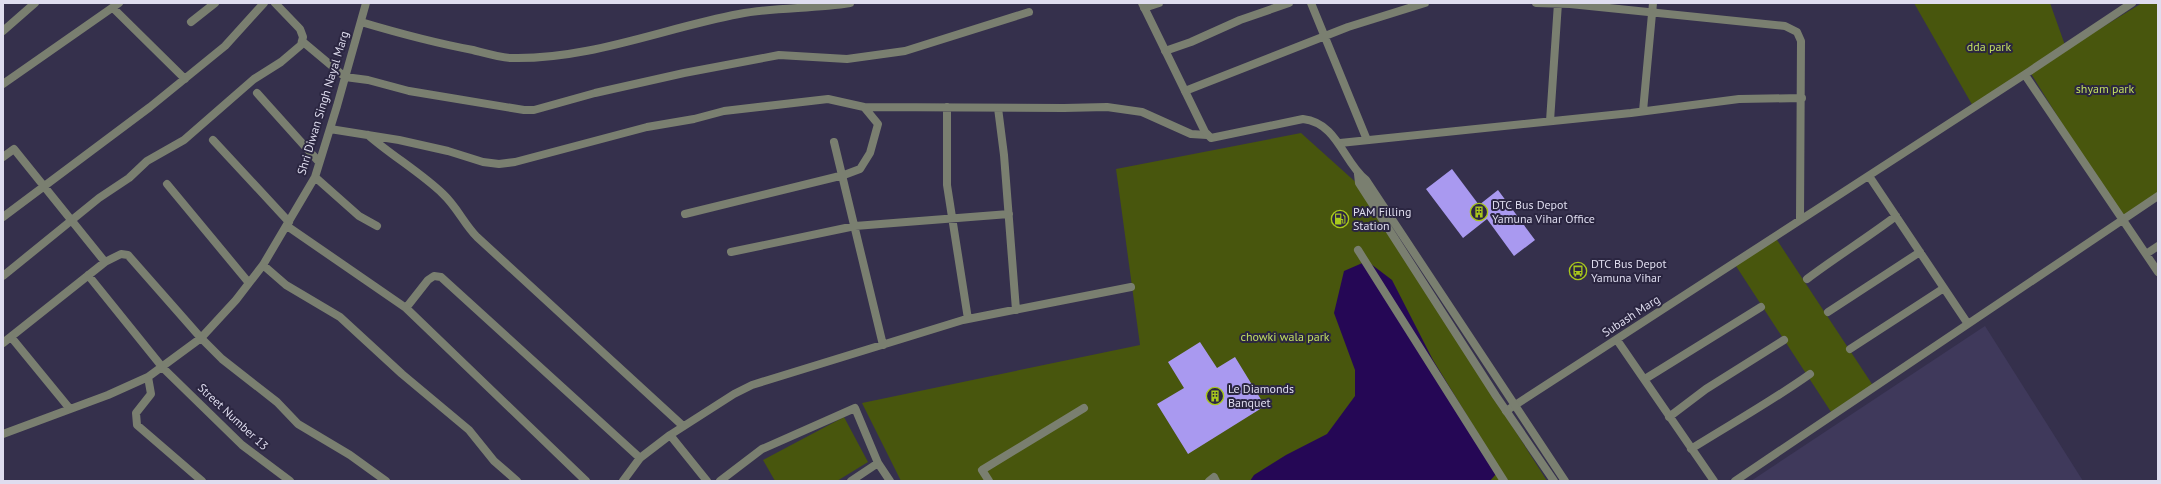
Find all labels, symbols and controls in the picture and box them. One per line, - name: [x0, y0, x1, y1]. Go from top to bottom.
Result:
- street label: Shri Diwan Singh Nayal Marg: [293, 29, 352, 177]
- park label: dda park: [1967, 39, 2011, 54]
- park label: shyam park: [2076, 81, 2134, 96]
- place label: DTC Bus Depot Yamuna Vihar Office: [1492, 197, 1595, 226]
- building icon: DTC Bus Depot Yamuna Vihar Office: [1469, 202, 1489, 222]
- place label: PAM Filling Station: [1353, 204, 1411, 233]
- fuel station icon: PAM Filling Station: [1330, 209, 1350, 229]
- place label: DTC Bus Depot Yamuna Vihar: [1591, 256, 1667, 285]
- bus stop icon: DTC Bus Depot Yamuna Vihar: [1568, 261, 1588, 281]
- street label: Subash Marg: [1599, 291, 1663, 340]
- park label: chowki wala park: [1241, 329, 1330, 344]
- street label: Street Number 13: [195, 380, 272, 453]
- place label: Le Diamonds Banquet: [1228, 381, 1294, 410]
- building icon: Le Diamonds Banquet: [1205, 386, 1225, 406]

